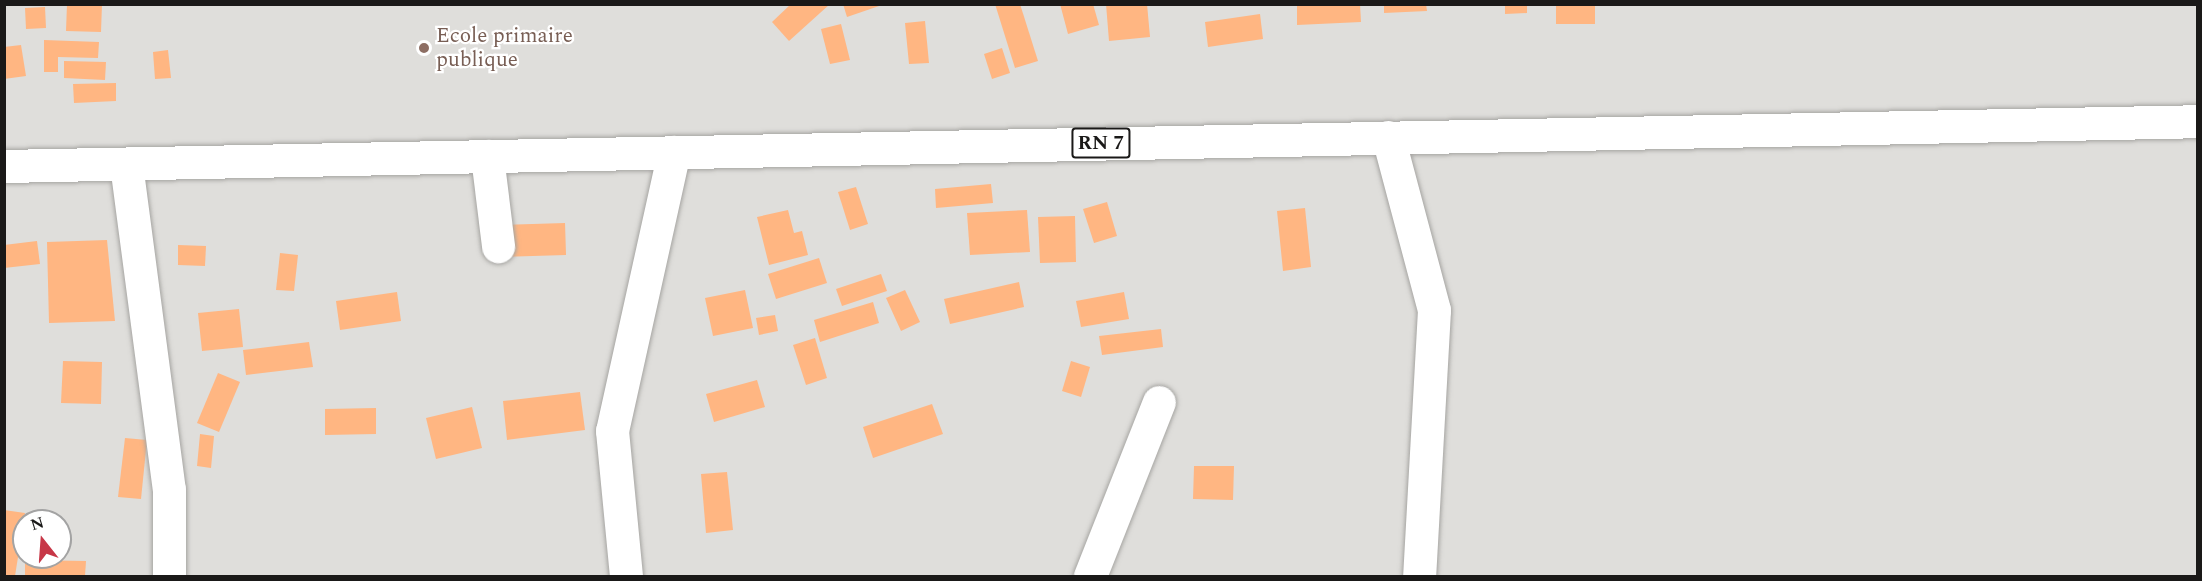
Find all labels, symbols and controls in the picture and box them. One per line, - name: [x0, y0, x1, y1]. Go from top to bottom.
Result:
- place label: Ecole primaire publique: [436, 23, 573, 73]
- marker: Ecole primaire publique: [417, 41, 431, 55]
- road number: RN 7: [1071, 126, 1131, 160]
- north arrow: [12, 509, 72, 569]
- text: N: [28, 510, 47, 537]

